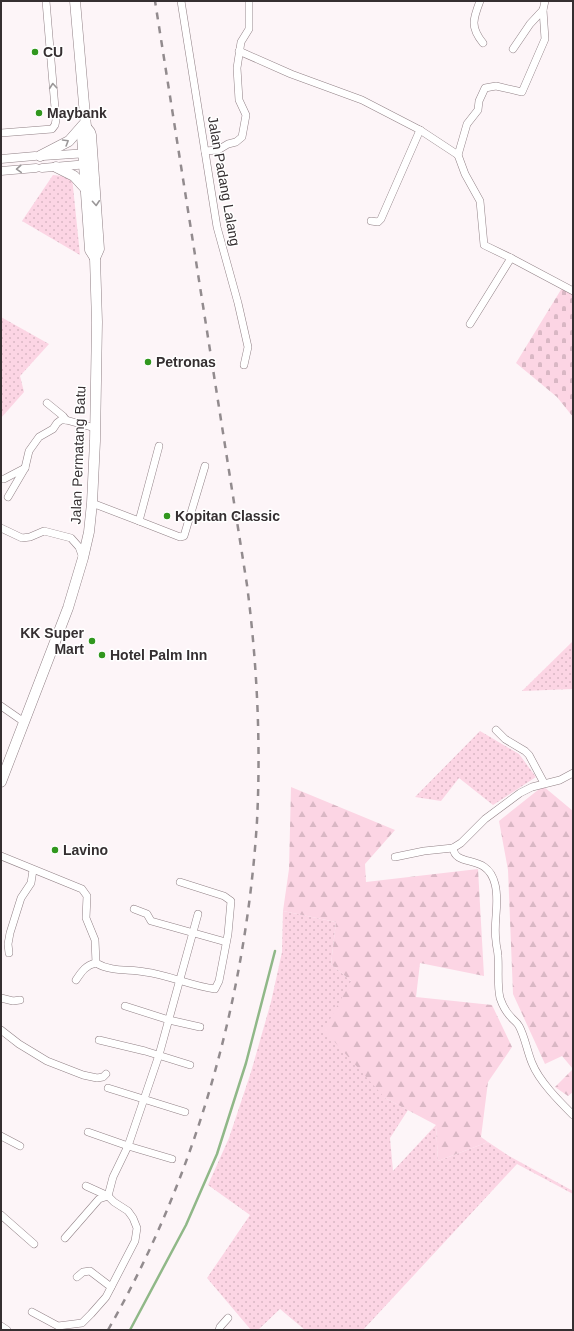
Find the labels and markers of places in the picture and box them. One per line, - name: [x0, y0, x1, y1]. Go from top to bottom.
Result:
- place label: CU: [43, 44, 63, 60]
- marker: CU: [30, 47, 40, 57]
- place label: Maybank: [47, 105, 107, 121]
- marker: Maybank: [34, 108, 44, 118]
- place label: Petronas: [156, 354, 216, 370]
- marker: Petronas: [143, 357, 153, 367]
- place label: Kopitan Classic: [175, 508, 280, 524]
- marker: Kopitan Classic: [162, 511, 172, 521]
- place label: KK Super Mart: [20, 625, 85, 657]
- marker: KK Super Mart: [87, 636, 97, 646]
- place label: Hotel Palm Inn: [110, 647, 207, 663]
- marker: Hotel Palm Inn: [97, 650, 107, 660]
- place label: Lavino: [63, 842, 108, 858]
- marker: Lavino: [50, 845, 60, 855]

